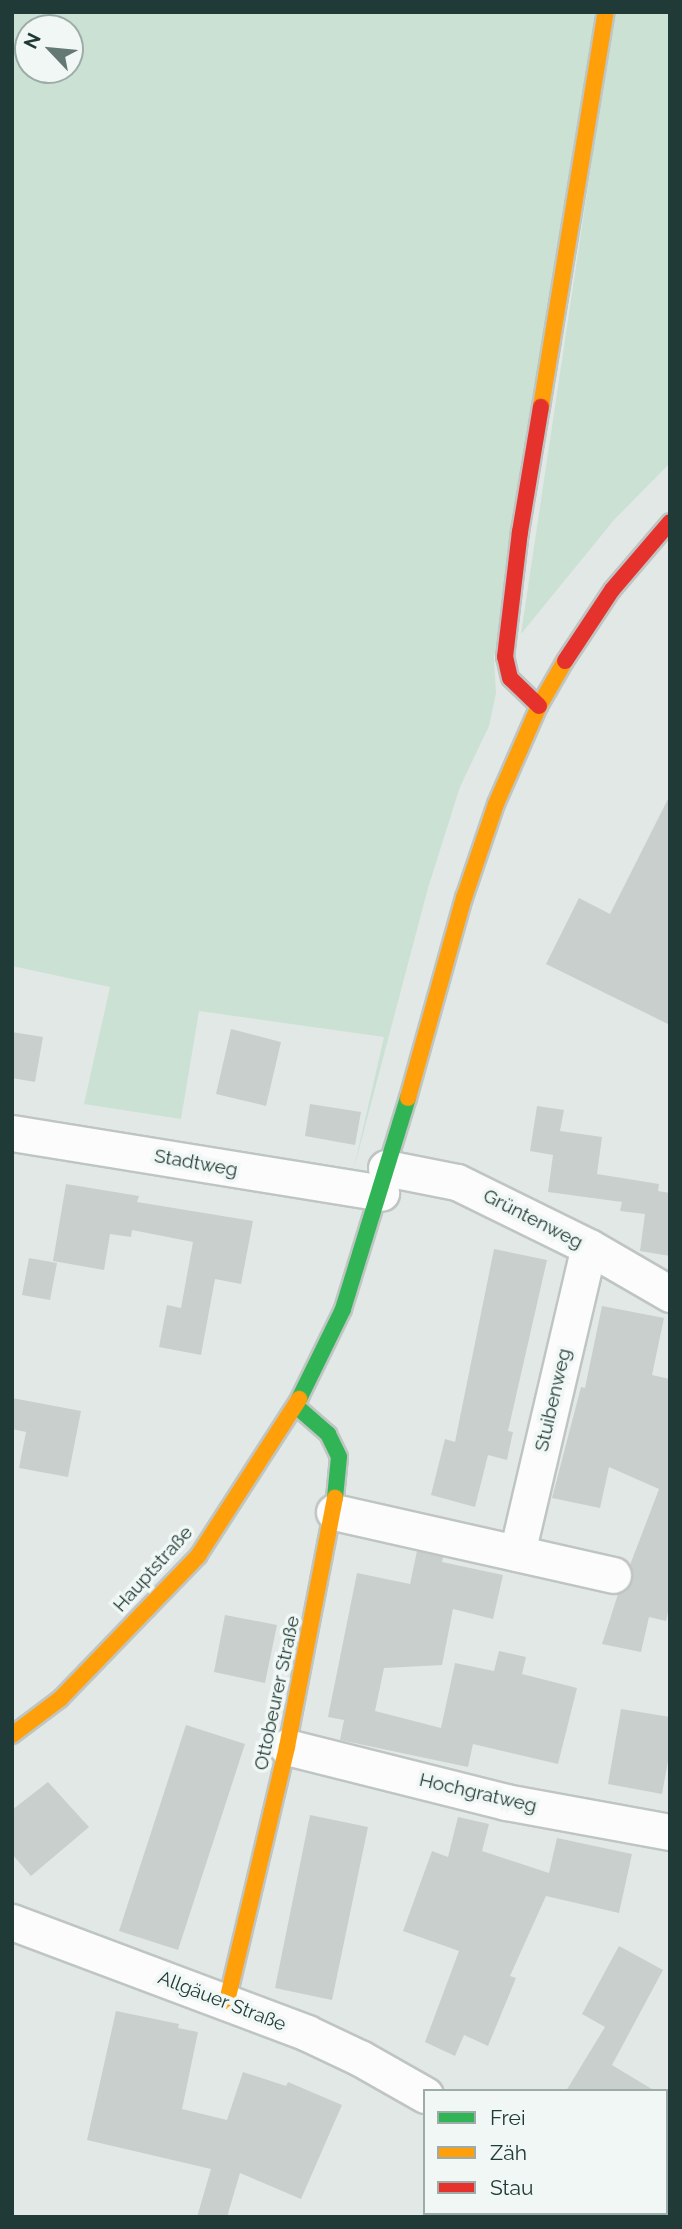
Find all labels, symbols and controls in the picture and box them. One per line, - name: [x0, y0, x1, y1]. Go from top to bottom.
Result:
- north arrow: [14, 14, 84, 84]
- text: N: [19, 29, 45, 52]
- street label: Stadtweg: [153, 1144, 239, 1182]
- street label: Grüntenweg: [479, 1184, 587, 1254]
- street label: Stuibenweg: [530, 1346, 576, 1454]
- street label: Hauptstraße: [109, 1521, 197, 1617]
- street label: Ottobeurer Straße: [249, 1614, 305, 1772]
- street label: Hochgratweg: [417, 1768, 539, 1818]
- street label: Allgäuer Straße: [155, 1966, 289, 2036]
- legend: [423, 2089, 668, 2215]
- text: Frei: [490, 2105, 526, 2130]
- text: Zäh: [490, 2140, 527, 2165]
- text: Stau: [490, 2175, 534, 2200]

